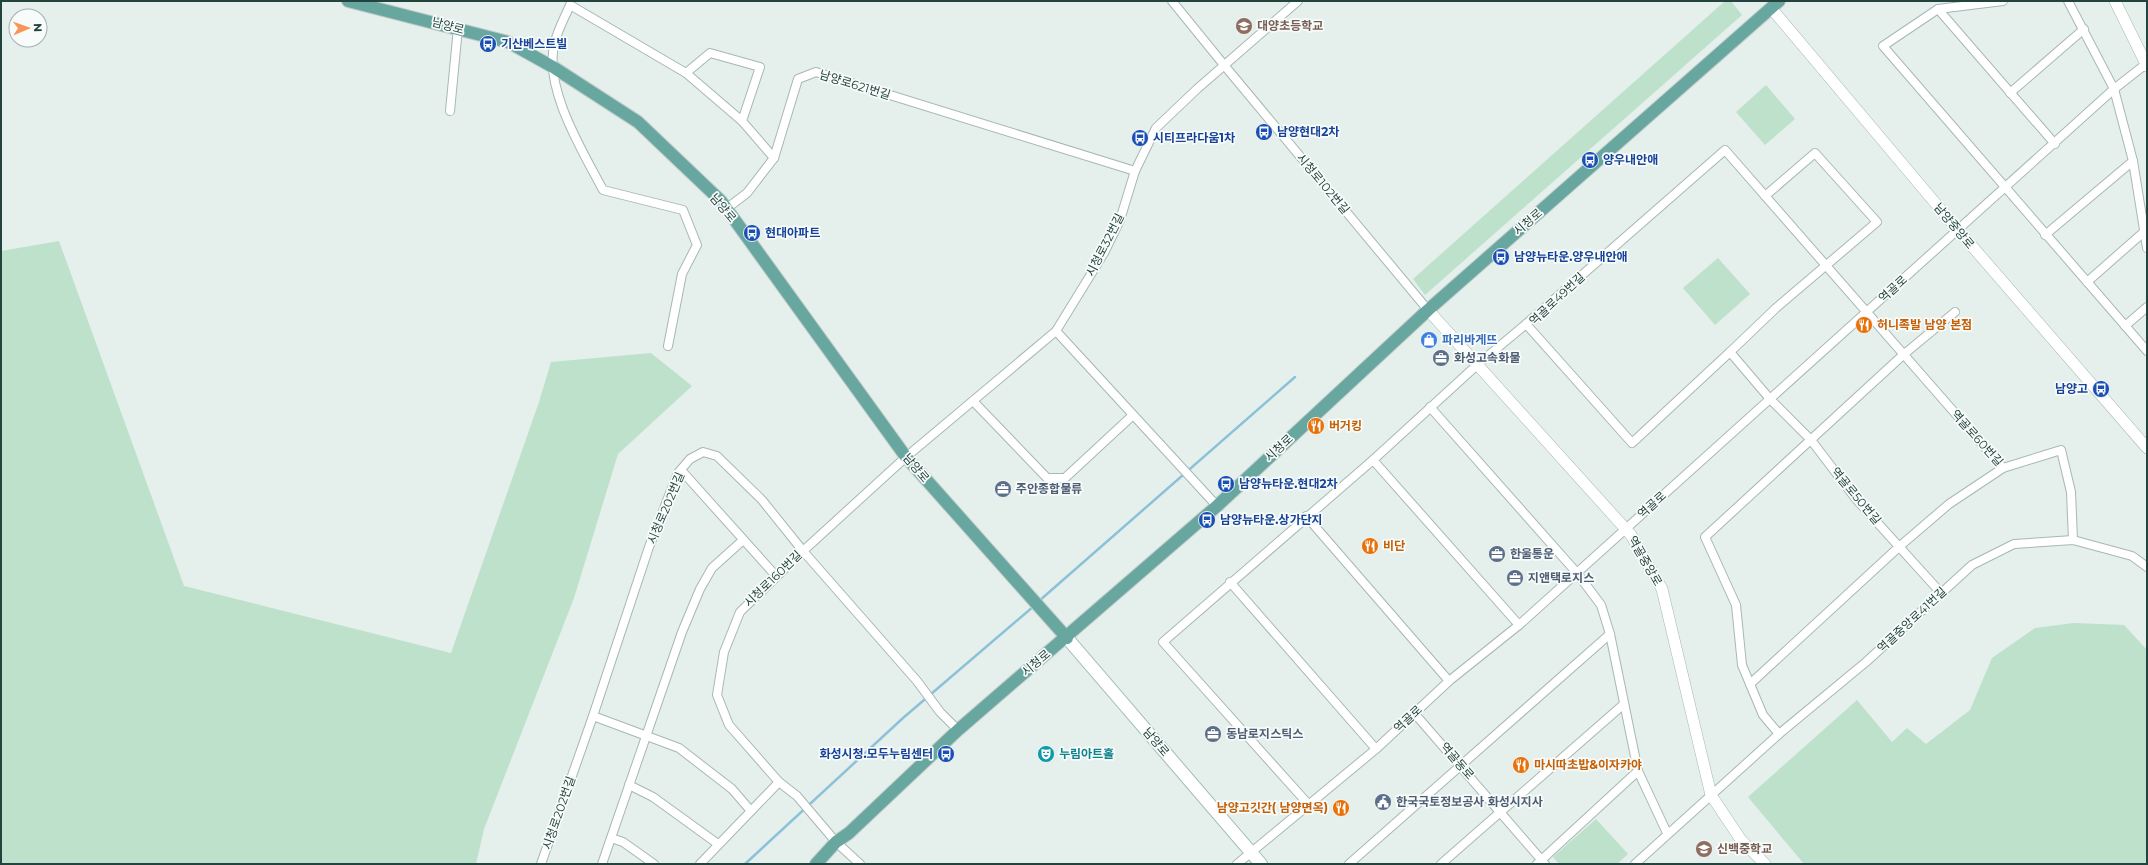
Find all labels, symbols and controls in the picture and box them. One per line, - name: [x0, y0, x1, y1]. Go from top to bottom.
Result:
- north arrow: [8, 8, 48, 48]
- street label: 남양로: [430, 14, 466, 37]
- school or university icon: 대양초등학교: [1234, 16, 1254, 36]
- place label: 대양초등학교: [1257, 18, 1323, 33]
- text: N: [31, 23, 45, 32]
- bus stop icon: 기산베스트빌: [478, 34, 498, 54]
- place label: 기산베스트빌: [501, 36, 567, 51]
- street label: 남양로621번길: [818, 67, 893, 102]
- bus stop icon: 남양현대2차: [1254, 122, 1274, 142]
- place label: 남양현대2차: [1277, 124, 1339, 139]
- bus stop icon: 시티프라다움1차: [1130, 128, 1150, 148]
- place label: 시티프라다움1차: [1153, 130, 1235, 145]
- street label: 시청로102번길: [1294, 150, 1353, 217]
- bus stop icon: 양우내안애: [1580, 150, 1600, 170]
- place label: 양우내안애: [1603, 152, 1658, 167]
- street label: 남양로: [707, 190, 740, 225]
- street label: 남양중앙로: [1931, 200, 1978, 252]
- street label: 시청로: [1510, 205, 1545, 238]
- street label: 시청로32번길: [1082, 211, 1127, 279]
- bus stop icon: 현대아파트: [742, 223, 762, 243]
- place label: 현대아파트: [765, 225, 820, 240]
- bus stop icon: 남양뉴타운.양우내안애: [1491, 247, 1511, 267]
- place label: 남양뉴타운.양우내안애: [1514, 249, 1628, 264]
- street label: 역골로49번길: [1526, 269, 1588, 328]
- street label: 역골로: [1875, 272, 1910, 305]
- restaurant icon: 허니족발 남양 본점: [1854, 315, 1874, 335]
- place label: 허니족발 남양 본점: [1877, 317, 1972, 332]
- shop icon: 파리바게뜨: [1419, 330, 1439, 350]
- place label: 파리바게뜨: [1442, 332, 1497, 347]
- office icon: 화성고속화물: [1431, 348, 1451, 368]
- place label: 화성고속화물: [1454, 350, 1520, 365]
- bus stop icon: 남양고: [2091, 379, 2111, 399]
- place label: 남양고: [2055, 381, 2088, 396]
- street label: 역골로60번길: [1948, 406, 2007, 469]
- restaurant icon: 버거킹: [1306, 416, 1326, 436]
- place label: 버거킹: [1329, 418, 1362, 433]
- street label: 시청로: [1261, 431, 1296, 464]
- street label: 남양로: [900, 450, 933, 485]
- street label: 역골로50번길: [1828, 464, 1885, 527]
- street label: 시청로202번길: [644, 470, 687, 546]
- bus stop icon: 남양뉴타운.현대2차: [1216, 474, 1236, 494]
- place label: 남양뉴타운.현대2차: [1239, 476, 1338, 491]
- office icon: 주안종합물류: [993, 479, 1013, 499]
- place label: 주안종합물류: [1016, 481, 1082, 496]
- street label: 역골로: [1634, 488, 1669, 521]
- bus stop icon: 남양뉴타운.상가단지: [1197, 510, 1217, 530]
- place label: 남양뉴타운.상가단지: [1220, 512, 1323, 527]
- street label: 역골중앙로: [1625, 533, 1666, 588]
- restaurant icon: 비단: [1360, 536, 1380, 556]
- place label: 비단: [1383, 538, 1405, 553]
- office icon: 한울통운: [1487, 544, 1507, 564]
- place label: 한울통운: [1510, 546, 1554, 561]
- street label: 시청로160번길: [741, 547, 805, 610]
- office icon: 지앤택로지스: [1505, 568, 1525, 588]
- place label: 지앤택로지스: [1528, 570, 1594, 585]
- street label: 역골중앙로41번길: [1874, 584, 1949, 656]
- street label: 시청로: [1018, 646, 1053, 679]
- street label: 역골로: [1390, 702, 1425, 735]
- street label: 남양로: [1140, 724, 1173, 759]
- office icon: 동남로지스틱스: [1203, 724, 1223, 744]
- place label: 동남로지스틱스: [1226, 726, 1303, 741]
- street label: 역골동로: [1437, 739, 1478, 782]
- bus stop icon: 화성시청.모두누림센터: [936, 744, 956, 764]
- theatre icon: 누림아트홀: [1036, 744, 1056, 764]
- place label: 화성시청.모두누림센터: [819, 746, 933, 761]
- place label: 누림아트홀: [1059, 746, 1114, 761]
- restaurant icon: 마시따초밥&이자카야: [1511, 755, 1531, 775]
- place label: 마시따초밥&이자카야: [1534, 757, 1642, 772]
- street label: 시청로202번길: [539, 774, 578, 852]
- public building icon: 한국국토정보공사 화성시지사: [1373, 792, 1393, 812]
- place label: 한국국토정보공사 화성시지사: [1396, 794, 1543, 809]
- restaurant icon: 남양고깃간( 남양면옥): [1331, 798, 1351, 818]
- place label: 남양고깃간( 남양면옥): [1217, 800, 1328, 815]
- school or university icon: 신백중학교: [1694, 839, 1714, 859]
- place label: 신백중학교: [1717, 841, 1772, 856]

